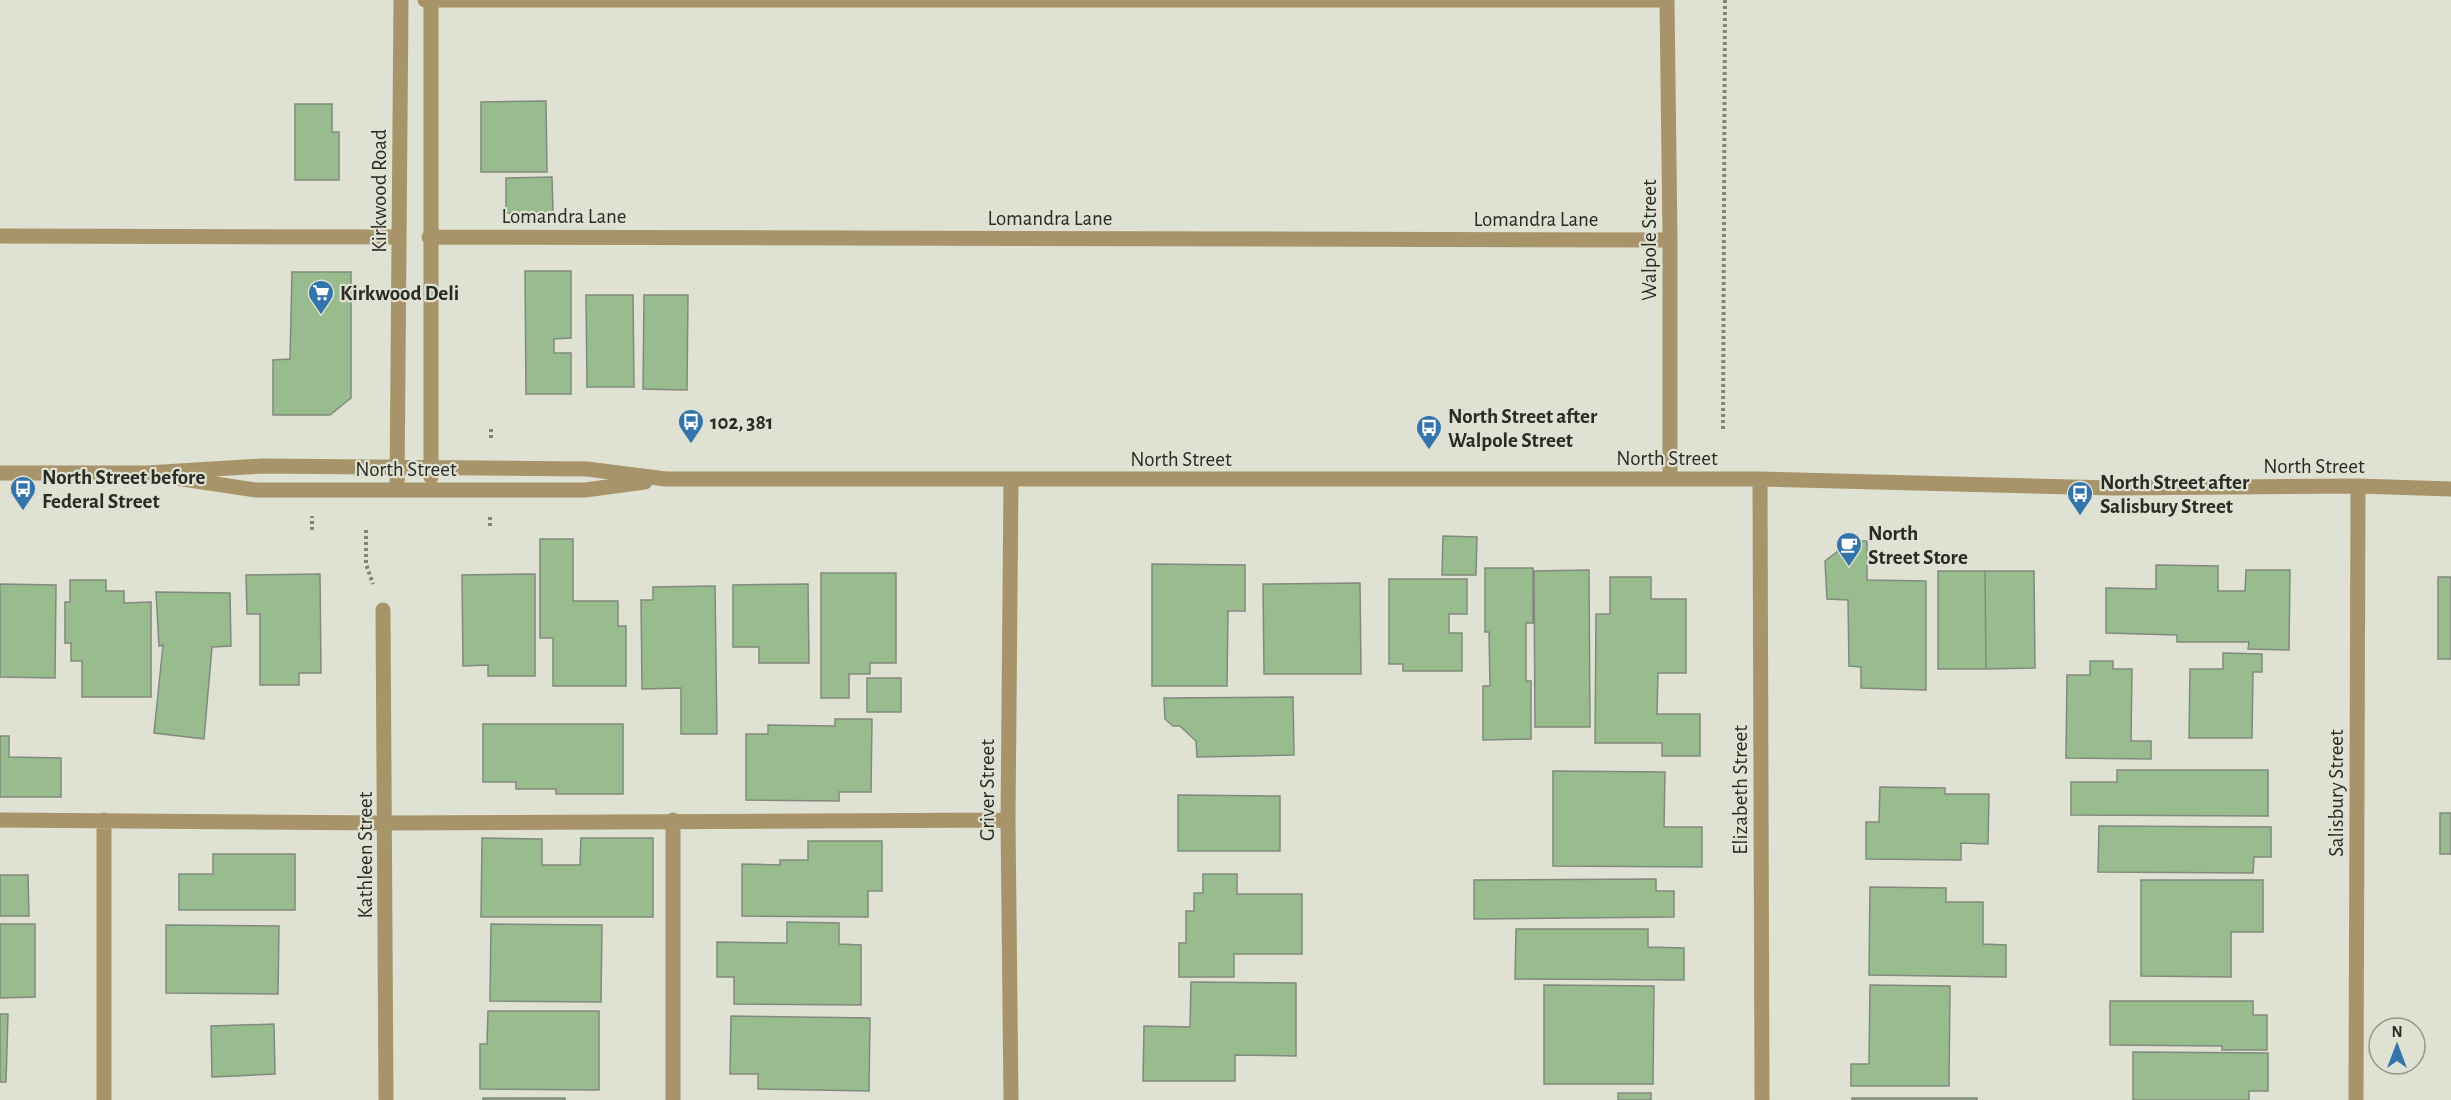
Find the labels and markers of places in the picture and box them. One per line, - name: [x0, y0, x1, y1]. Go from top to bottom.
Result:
- supermarket icon: Kirkwood Deli: [306, 278, 336, 316]
- place label: Kirkwood Deli: [340, 283, 459, 304]
- place label: North Street after Walpole Street: [1448, 406, 1598, 451]
- bus stop icon: 102, 381: [676, 407, 706, 445]
- place label: 102, 381: [710, 412, 773, 433]
- bus stop icon: North Street after Walpole Street: [1414, 413, 1444, 451]
- place label: North Street before Federal Street: [42, 467, 205, 512]
- place label: North Street after Salisbury Street: [2100, 472, 2250, 517]
- bus stop icon: North Street before Federal Street: [8, 474, 38, 512]
- bus stop icon: North Street after Salisbury Street: [2065, 479, 2095, 517]
- place label: North Street Store: [1868, 523, 1968, 568]
- cafe icon: North Street Store: [1834, 530, 1864, 568]

